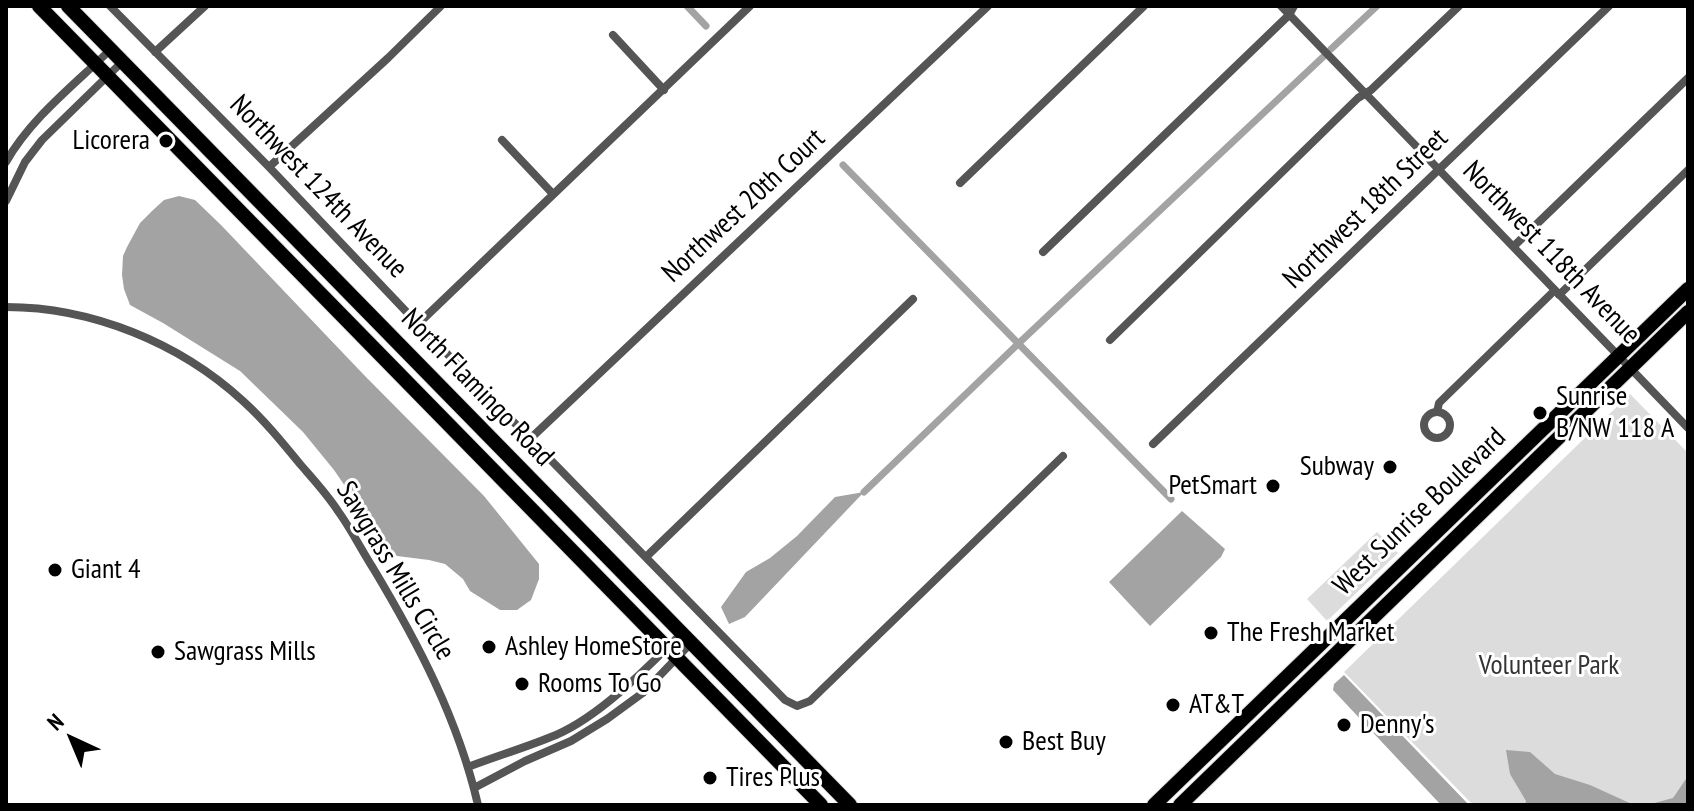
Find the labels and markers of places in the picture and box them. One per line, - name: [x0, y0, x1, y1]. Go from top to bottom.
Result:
- place label: Licorera: [73, 124, 150, 158]
- marker: Licorera: [157, 132, 175, 150]
- place label: Sunrise B/NW 118 A: [1556, 380, 1674, 446]
- marker: Sunrise B/NW 118 A: [1531, 404, 1549, 422]
- place label: Subway: [1300, 450, 1374, 484]
- marker: Subway: [1381, 458, 1399, 476]
- place label: PetSmart: [1168, 469, 1257, 503]
- marker: PetSmart: [1264, 477, 1282, 495]
- place label: Giant 4: [71, 553, 141, 587]
- marker: Giant 4: [46, 561, 64, 579]
- place label: The Fresh Market: [1227, 616, 1394, 650]
- marker: The Fresh Market: [1202, 624, 1220, 642]
- place label: Ashley HomeStore: [505, 630, 682, 664]
- place label: Sawgrass Mills: [174, 635, 316, 669]
- marker: Ashley HomeStore: [480, 638, 498, 656]
- marker: Sawgrass Mills: [149, 643, 167, 661]
- place label: Rooms To Go: [538, 667, 662, 701]
- marker: Rooms To Go: [513, 675, 531, 693]
- place label: AT&T: [1189, 688, 1244, 722]
- marker: AT&T: [1164, 696, 1182, 714]
- place label: Denny's: [1360, 708, 1434, 742]
- marker: Denny's: [1335, 716, 1353, 734]
- place label: Best Buy: [1022, 725, 1106, 759]
- marker: Best Buy: [997, 733, 1015, 751]
- place label: Tires Plus: [726, 761, 820, 795]
- marker: Tires Plus: [701, 769, 719, 787]

